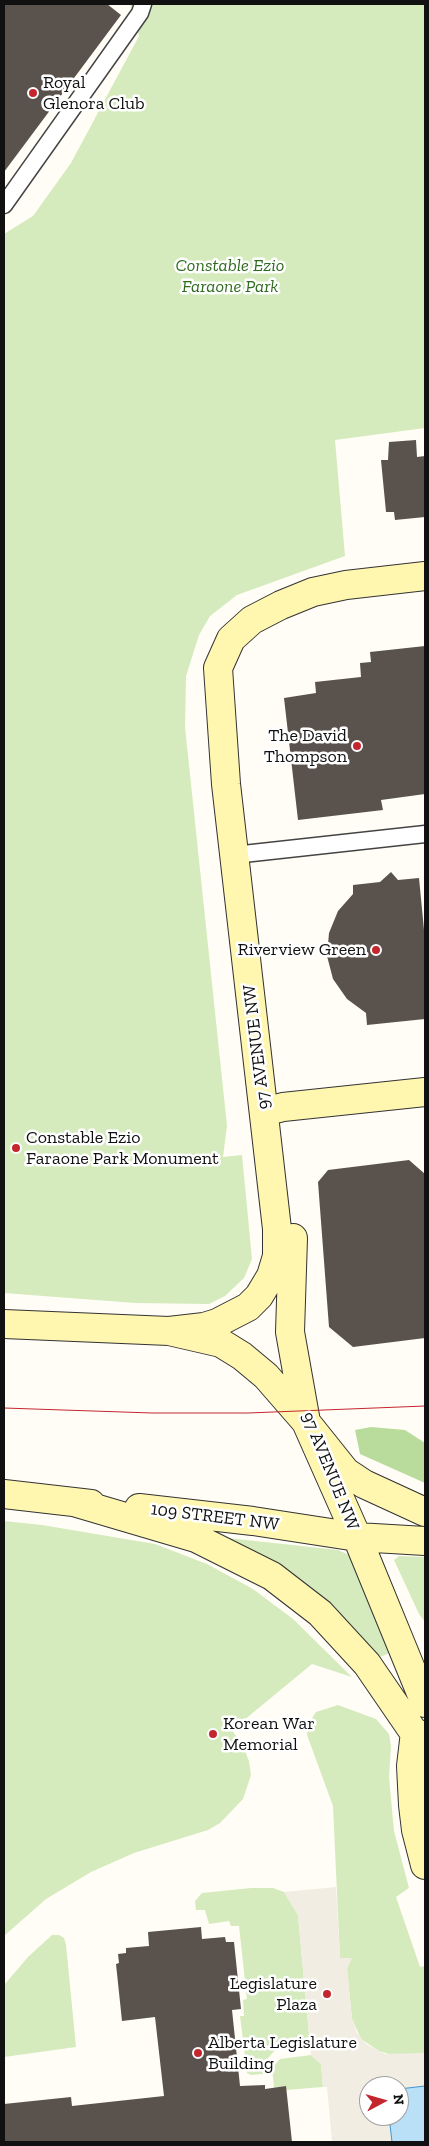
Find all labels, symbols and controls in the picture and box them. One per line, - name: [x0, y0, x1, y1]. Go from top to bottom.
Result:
- place label: Royal Glenora Club: [43, 72, 145, 115]
- marker: Royal Glenora Club: [27, 87, 39, 99]
- park label: Constable Ezio Faraone Park: [176, 255, 284, 298]
- place label: The David Thompson: [264, 725, 347, 768]
- marker: The David Thompson: [351, 740, 363, 752]
- place label: Riverview Green: [238, 939, 366, 961]
- marker: Riverview Green: [370, 944, 382, 956]
- street label: 97 AVENUE NW: [239, 983, 275, 1111]
- place label: Constable Ezio Faraone Park Monument: [26, 1127, 219, 1170]
- marker: Constable Ezio Faraone Park Monument: [10, 1142, 22, 1154]
- street label: 97 AVENUE NW: [296, 1409, 364, 1533]
- street label: 109 STREET NW: [150, 1498, 280, 1536]
- place label: Korean War Memorial: [223, 1713, 315, 1756]
- marker: Korean War Memorial: [207, 1728, 219, 1740]
- place label: Legislature Plaza: [230, 1973, 317, 2016]
- marker: Legislature Plaza: [321, 1988, 333, 2000]
- place label: Alberta Legislature Building: [208, 2032, 357, 2074]
- marker: Alberta Legislature Building: [192, 2047, 204, 2059]
- north arrow: [359, 2076, 409, 2126]
- text: N: [389, 2093, 407, 2106]

